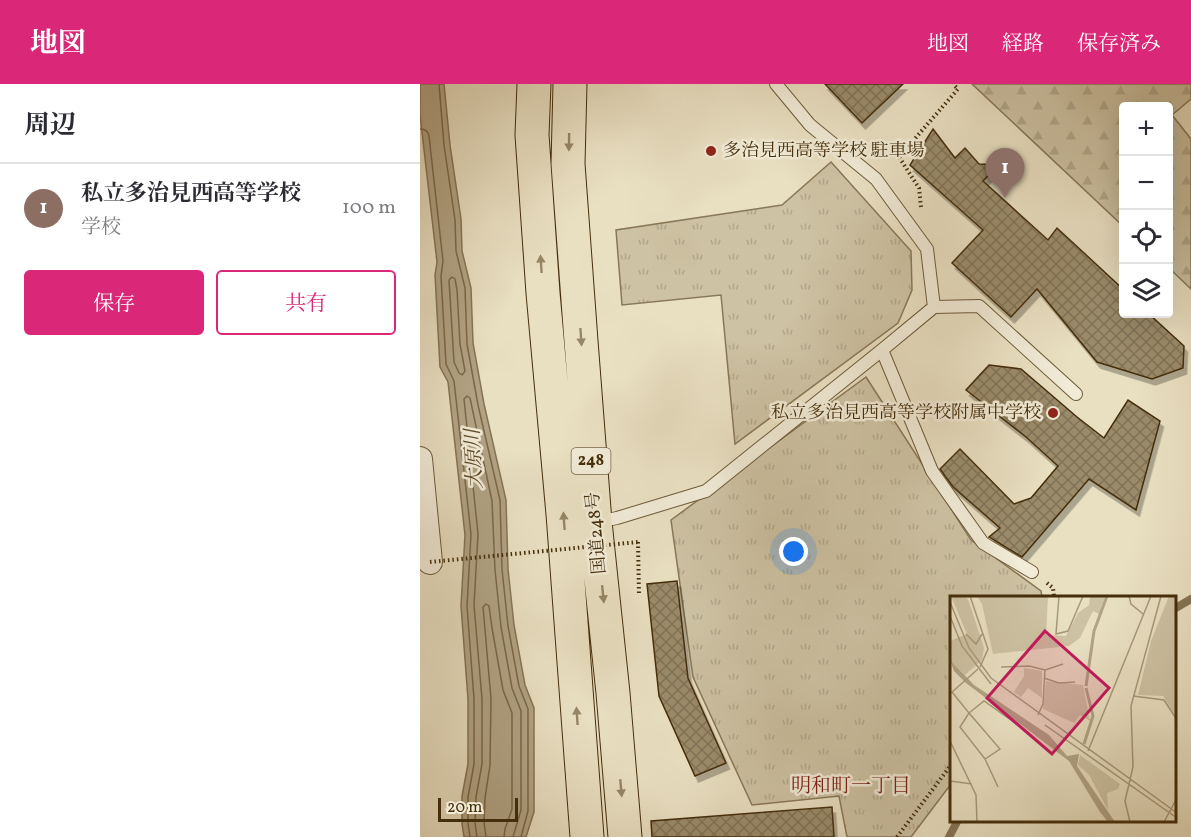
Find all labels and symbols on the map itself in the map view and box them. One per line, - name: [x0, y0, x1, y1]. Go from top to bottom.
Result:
- one-way arrow: [564, 133, 573, 152]
- place label: 多治見西高等学校 駐車場: [723, 139, 925, 164]
- marker: 多治見西高等学校 駐車場: [704, 144, 718, 158]
- pin: 1: [986, 148, 1024, 198]
- one-way arrow: [537, 255, 546, 274]
- one-way arrow: [576, 328, 586, 347]
- place label: 私立多治見西高等学校附属中学校: [771, 401, 1041, 426]
- marker: 私立多治見西高等学校附属中学校: [1046, 406, 1060, 420]
- water label: 大原川: [459, 426, 491, 490]
- road number: 248: [572, 448, 610, 474]
- street label: 国道248号: [581, 491, 613, 575]
- one-way arrow: [559, 512, 569, 531]
- your location: [779, 537, 808, 566]
- one-way arrow: [598, 585, 608, 604]
- inset map: [950, 596, 1176, 822]
- one-way arrow: [573, 706, 582, 725]
- district label: 明和町一丁目: [791, 773, 911, 801]
- one-way arrow: [616, 779, 626, 798]
- scale bar: [438, 795, 518, 822]

